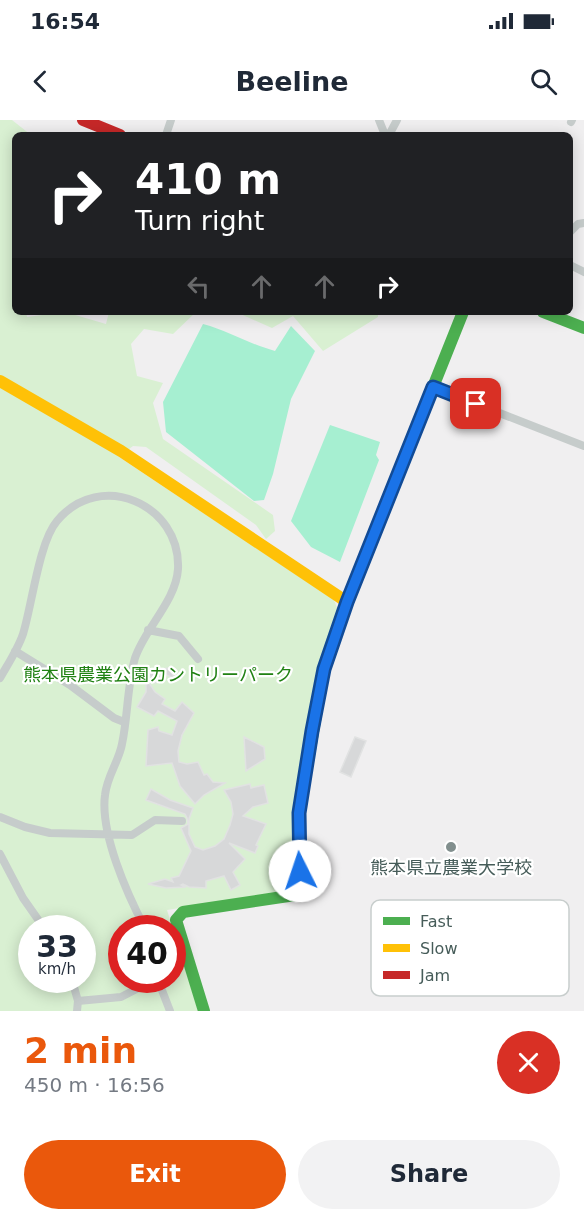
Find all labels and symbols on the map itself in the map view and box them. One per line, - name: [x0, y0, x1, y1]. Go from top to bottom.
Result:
- pin: [450, 378, 501, 429]
- park label: 熊本県農業公園カントリーパーク: [23, 664, 293, 685]
- position arrow: [268, 839, 332, 903]
- marker: 熊本県立農業大学校: [444, 840, 458, 854]
- place label: 熊本県立農業大学校: [370, 857, 532, 878]
- legend: [371, 900, 569, 996]
- text: Fast: [420, 912, 452, 931]
- speed limit sign: 40: [108, 915, 186, 993]
- text: Slow: [420, 939, 457, 958]
- text: Jam: [419, 966, 450, 985]

